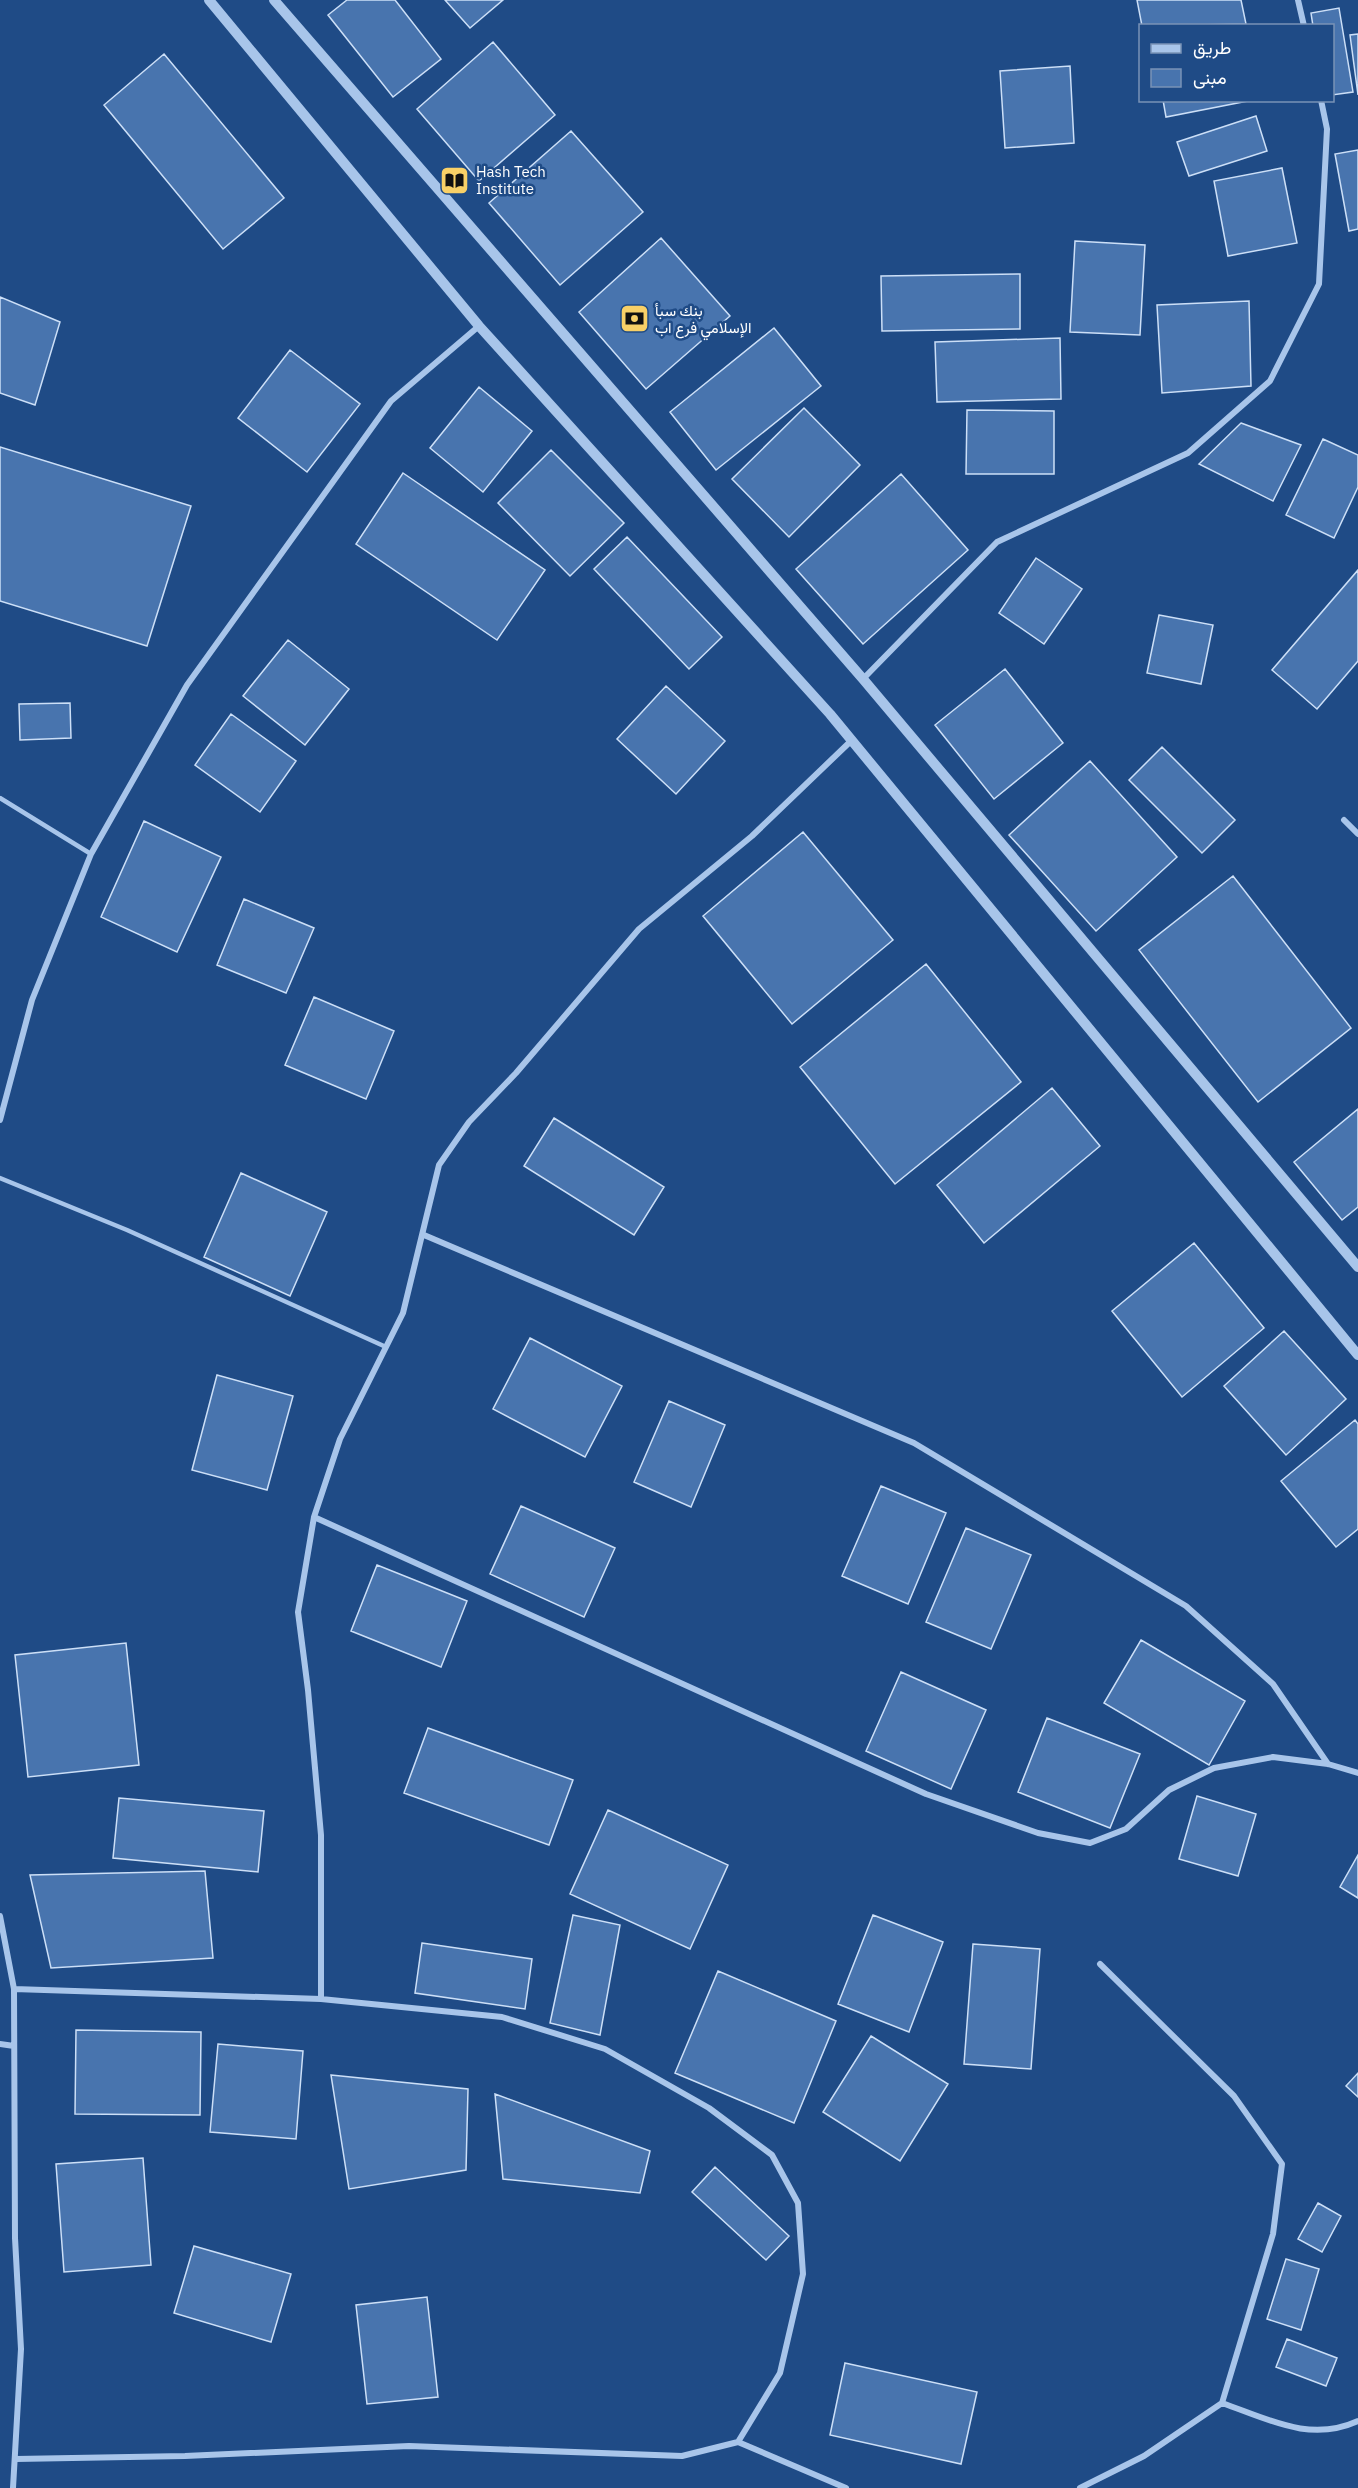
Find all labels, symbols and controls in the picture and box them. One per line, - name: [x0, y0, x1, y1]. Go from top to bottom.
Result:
- legend: [1139, 24, 1334, 102]
- text: طريق: [1193, 36, 1231, 59]
- text: مبنى: [1193, 66, 1227, 89]
- place label: Hash Tech Institute: [476, 162, 546, 198]
- library icon: Hash Tech Institute: [439, 164, 471, 196]
- place label: بنك سبأ الإسلامي فرع اب: [655, 301, 752, 341]
- bank icon: بنك سبأ الإسلامي فرع اب: [618, 303, 650, 335]

